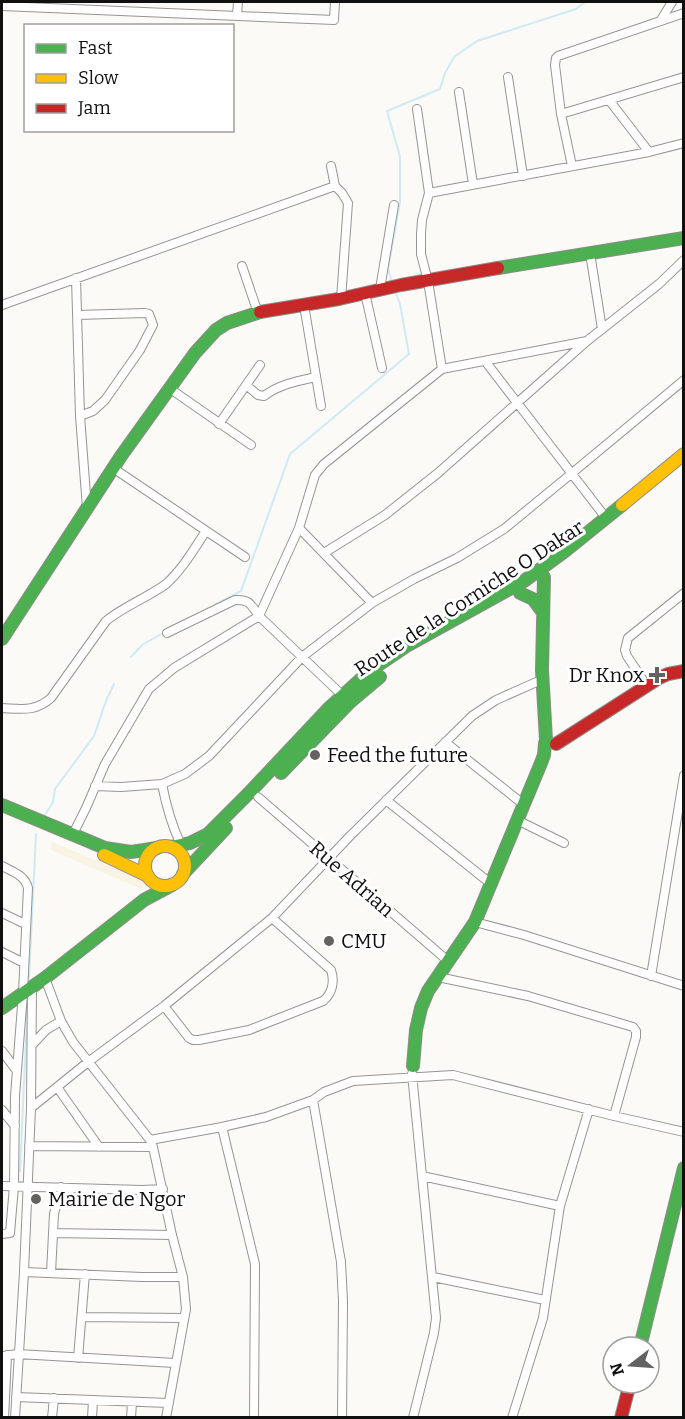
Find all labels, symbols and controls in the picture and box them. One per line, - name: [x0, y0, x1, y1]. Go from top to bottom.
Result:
- legend: [24, 24, 234, 132]
- text: Fast: [78, 37, 113, 59]
- text: Slow: [78, 67, 119, 89]
- text: Jam: [77, 97, 111, 119]
- street label: Route de la Corniche O Dakar: [350, 515, 588, 681]
- place label: Dr Knox: [569, 663, 644, 687]
- marker: Dr Knox: [648, 666, 666, 684]
- place label: Feed the future: [327, 743, 468, 767]
- marker: Feed the future: [308, 748, 322, 762]
- street label: Rue Adrian: [305, 836, 399, 922]
- place label: CMU: [341, 929, 387, 953]
- marker: CMU: [322, 934, 336, 948]
- place label: Mairie de Ngor: [48, 1187, 186, 1211]
- marker: Mairie de Ngor: [29, 1192, 43, 1206]
- north arrow: [601, 1335, 661, 1395]
- text: N: [606, 1361, 628, 1378]

